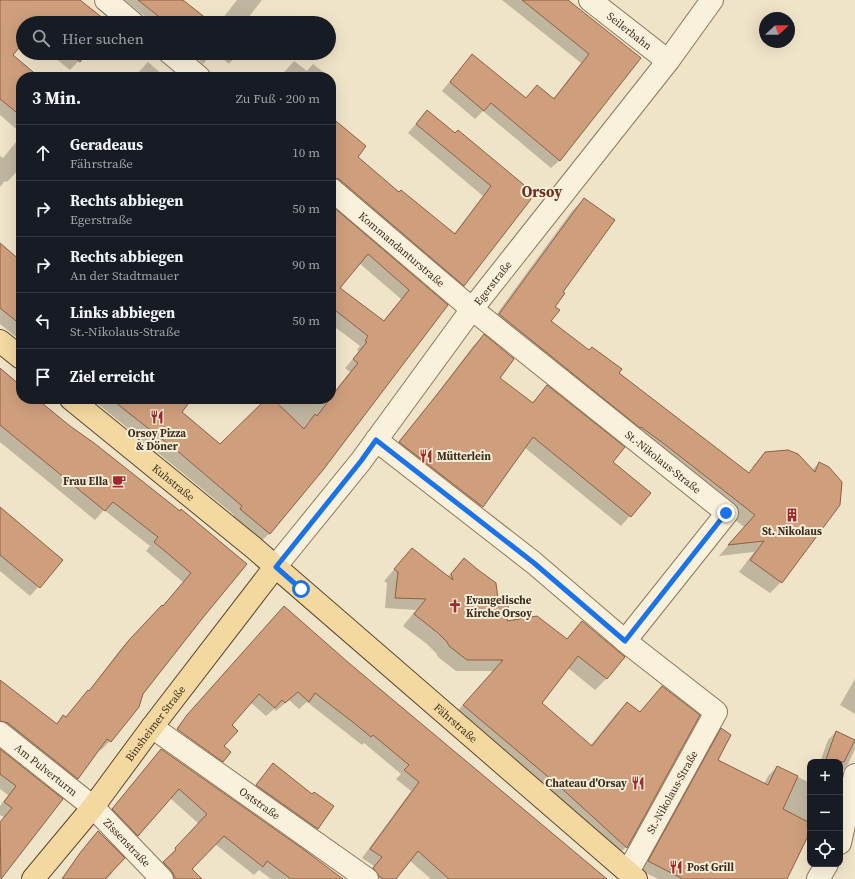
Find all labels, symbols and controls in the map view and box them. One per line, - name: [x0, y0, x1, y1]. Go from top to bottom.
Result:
- street label: Seilerbahn: [603, 9, 655, 54]
- north arrow: [759, 12, 795, 48]
- search box: [16, 16, 336, 60]
- icon: search: [30, 27, 52, 49]
- text: Hier suchen: [62, 28, 144, 49]
- text: 3 Min.: [32, 86, 81, 110]
- text: Zu Fuß · 200 m: [236, 90, 320, 107]
- text: Geradeaus: [70, 134, 143, 155]
- icon: ahead: [32, 142, 54, 164]
- text: 10 m: [292, 144, 320, 161]
- text: Fährstraße: [70, 155, 133, 172]
- district label: Orsoy: [522, 181, 562, 202]
- text: Rechts abbiegen: [70, 190, 184, 211]
- icon: right: [32, 198, 54, 220]
- text: 50 m: [292, 200, 320, 217]
- street label: Kommandanturstraße: [355, 209, 448, 291]
- text: Egerstraße: [70, 211, 132, 228]
- text: Rechts abbiegen: [70, 246, 184, 267]
- icon: right: [32, 254, 54, 276]
- text: 90 m: [292, 256, 320, 273]
- street label: Egerstraße: [471, 257, 516, 309]
- text: An der Stadtmauer: [70, 267, 179, 284]
- text: Links abbiegen: [70, 302, 175, 323]
- icon: left: [32, 310, 54, 332]
- text: 50 m: [292, 312, 320, 329]
- text: St.-Nikolaus-Straße: [70, 323, 180, 340]
- icon: arrive: [32, 366, 54, 388]
- text: Ziel erreicht: [70, 366, 155, 387]
- restaurant icon: Orsoy Pizza & Döner: [149, 409, 165, 425]
- place label: Orsoy Pizza & Döner: [128, 426, 186, 454]
- street label: St.-Nikolaus-Straße: [622, 427, 704, 498]
- restaurant icon: Mütterlein: [418, 448, 434, 464]
- place label: Mütterlein: [437, 449, 491, 464]
- street label: Kuhstraße: [149, 461, 198, 505]
- cafe icon: Frau Ella: [111, 473, 127, 489]
- place label: Frau Ella: [63, 474, 108, 489]
- route end: [717, 504, 735, 522]
- building icon: St. Nikolaus: [784, 507, 800, 523]
- place label: St. Nikolaus: [762, 524, 822, 539]
- route start: [292, 580, 310, 598]
- place label: Evangelische Kirche Orsoy: [466, 593, 532, 621]
- church icon: Evangelische Kirche Orsoy: [447, 598, 463, 614]
- street label: Binsheimer Straße: [122, 682, 189, 765]
- street label: Fährstraße: [430, 700, 481, 747]
- street label: Am Pulverturm: [11, 741, 80, 800]
- street label: St.-Nikolaus-Straße: [643, 748, 702, 837]
- map controls: [807, 759, 843, 867]
- button: +: [807, 759, 843, 795]
- restaurant icon: Chateau d'Orsay: [630, 775, 646, 791]
- place label: Chateau d'Orsay: [545, 776, 627, 791]
- street label: Oststraße: [236, 784, 283, 823]
- button: −: [807, 795, 843, 831]
- street label: Zissenstraße: [100, 815, 154, 871]
- button: locate: [807, 831, 843, 867]
- restaurant icon: Post Grill: [668, 859, 684, 875]
- place label: Post Grill: [687, 860, 735, 875]

